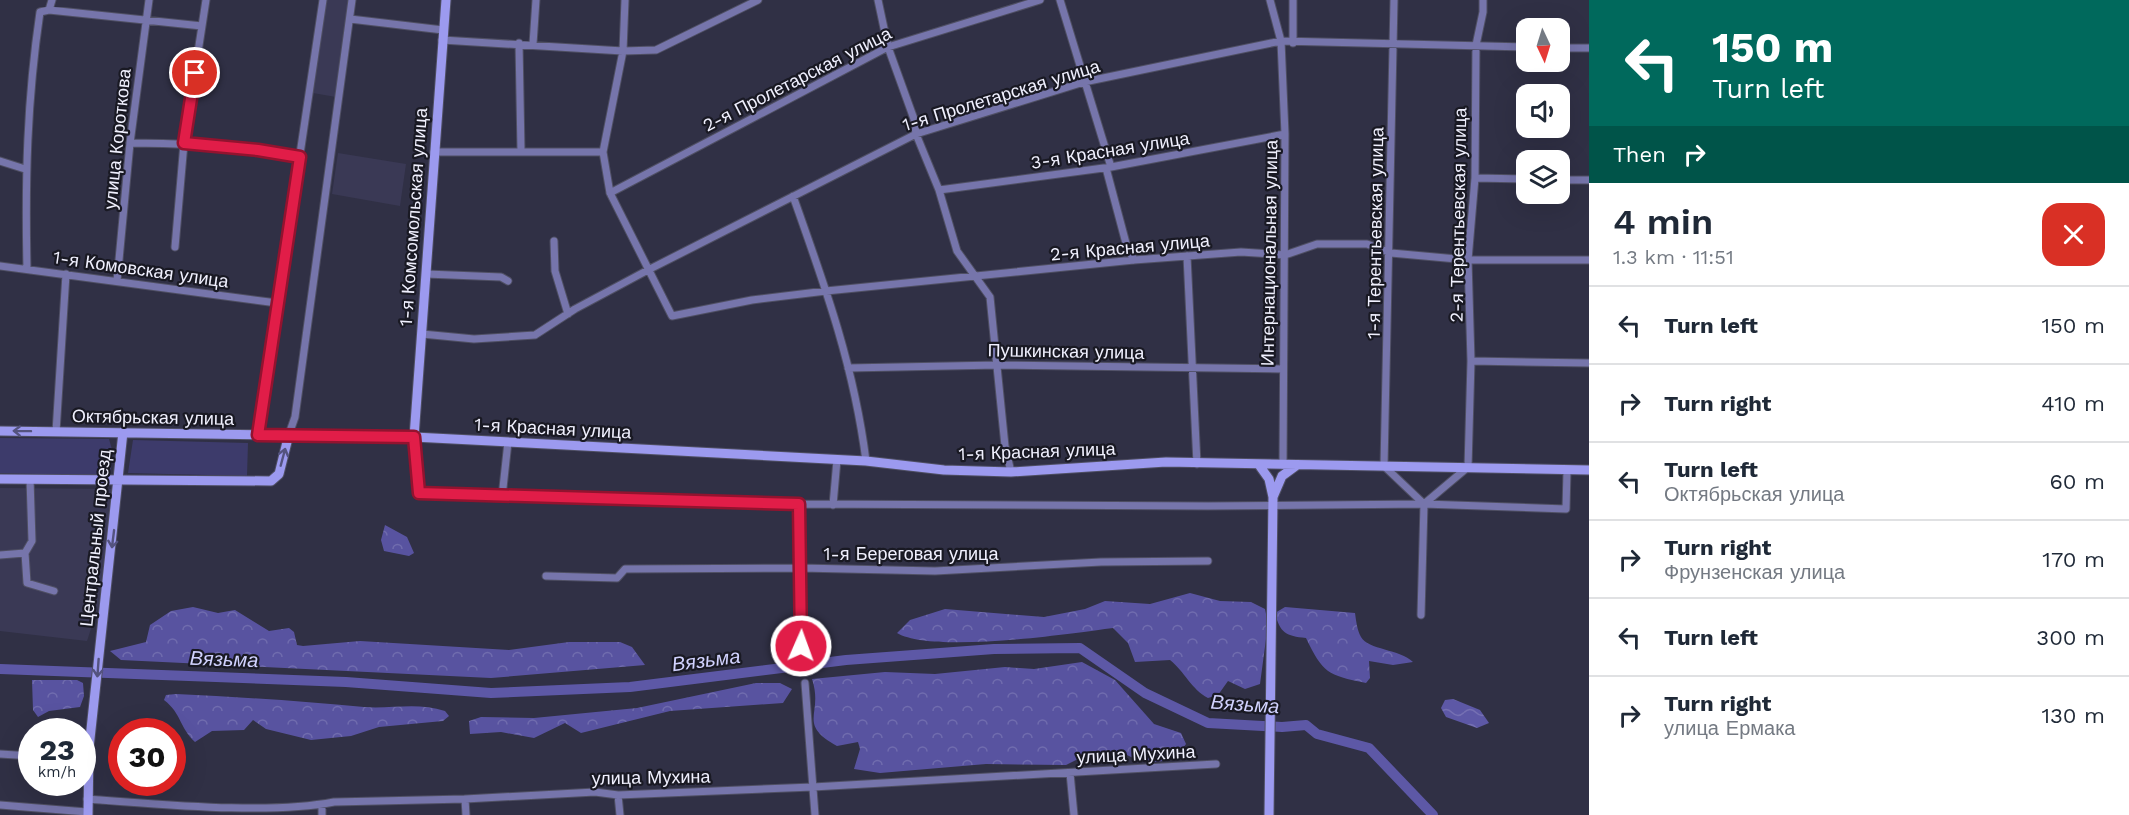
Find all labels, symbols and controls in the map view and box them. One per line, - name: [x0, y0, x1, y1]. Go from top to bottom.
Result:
- north arrow: [1516, 18, 1570, 72]
- map controls: [1516, 18, 1570, 204]
- street label: 2-я Пролетарская улица: [699, 22, 895, 136]
- text: 150 m: [1712, 23, 1833, 72]
- icon: left: [1613, 24, 1691, 102]
- pin: [169, 47, 220, 98]
- street label: 1-я Пролетарская улица: [900, 55, 1103, 135]
- icon: arrive: [178, 56, 211, 89]
- street label: улица Короткова: [99, 67, 135, 210]
- text: Turn left: [1712, 73, 1824, 105]
- button: sound: [1516, 84, 1570, 138]
- street label: 1-я Комсомольская улица: [395, 106, 431, 327]
- street label: 2-я Терентьевская улица: [1446, 106, 1470, 323]
- street label: 1-я Терентьевская улица: [1363, 126, 1387, 339]
- street label: 3-я Красная улица: [1029, 127, 1192, 173]
- icon: right: [1678, 138, 1711, 171]
- street label: Интернациональная улица: [1257, 139, 1281, 366]
- text: Then: [1613, 142, 1666, 167]
- button: layers: [1516, 150, 1570, 204]
- text: 4 min: [1613, 201, 1713, 243]
- button: close: [2042, 203, 2105, 266]
- street label: 2-я Красная улица: [1049, 229, 1212, 264]
- text: 1.3 km · 11:51: [1613, 245, 1734, 269]
- street label: 1-я Комовская улица: [52, 246, 231, 292]
- icon: left: [1613, 309, 1646, 342]
- text: Turn left: [1664, 313, 1758, 338]
- text: 150 m: [2041, 313, 2105, 338]
- street label: Пушкинская улица: [987, 339, 1146, 363]
- icon: right: [1613, 387, 1646, 420]
- text: Turn right: [1664, 391, 1771, 416]
- text: 410 m: [2041, 391, 2105, 416]
- street label: Октябрьская улица: [72, 405, 235, 429]
- street label: 1-я Красная улица: [474, 413, 633, 443]
- one-way arrow: [13, 425, 33, 437]
- street label: 1-я Красная улица: [958, 438, 1117, 464]
- street label: Центральный проезд: [75, 448, 115, 628]
- one-way arrow: [278, 448, 290, 467]
- text: Turn left: [1664, 457, 1758, 482]
- icon: left: [1613, 465, 1646, 498]
- text: 60 m: [2049, 469, 2105, 494]
- text: Октябрьская улица: [1664, 482, 1844, 506]
- one-way arrow: [107, 528, 118, 548]
- text: Turn right: [1664, 535, 1771, 560]
- street label: 1-я Береговая улица: [824, 543, 999, 564]
- icon: right: [1613, 543, 1646, 576]
- text: 170 m: [2042, 547, 2105, 572]
- text: Фрунзенская улица: [1664, 560, 1845, 584]
- position arrow: [769, 614, 833, 678]
- icon: left: [1613, 621, 1646, 654]
- text: Turn left: [1664, 625, 1758, 650]
- text: 300 m: [2036, 625, 2105, 650]
- water label: Вязьма: [670, 644, 742, 676]
- water label: Вязьма: [189, 646, 259, 672]
- one-way arrow: [92, 658, 103, 678]
- water label: Вязьма: [1210, 690, 1280, 718]
- text: Turn right: [1664, 691, 1771, 716]
- icon: right: [1613, 699, 1646, 732]
- text: 130 m: [2041, 703, 2105, 728]
- text: улица Ермака: [1664, 716, 1795, 740]
- speed limit sign: 30: [108, 718, 186, 796]
- text: 23: [39, 732, 75, 767]
- street label: улица Мухина: [1076, 740, 1197, 768]
- text: km/h: [38, 763, 76, 781]
- street label: улица Мухина: [591, 765, 712, 789]

